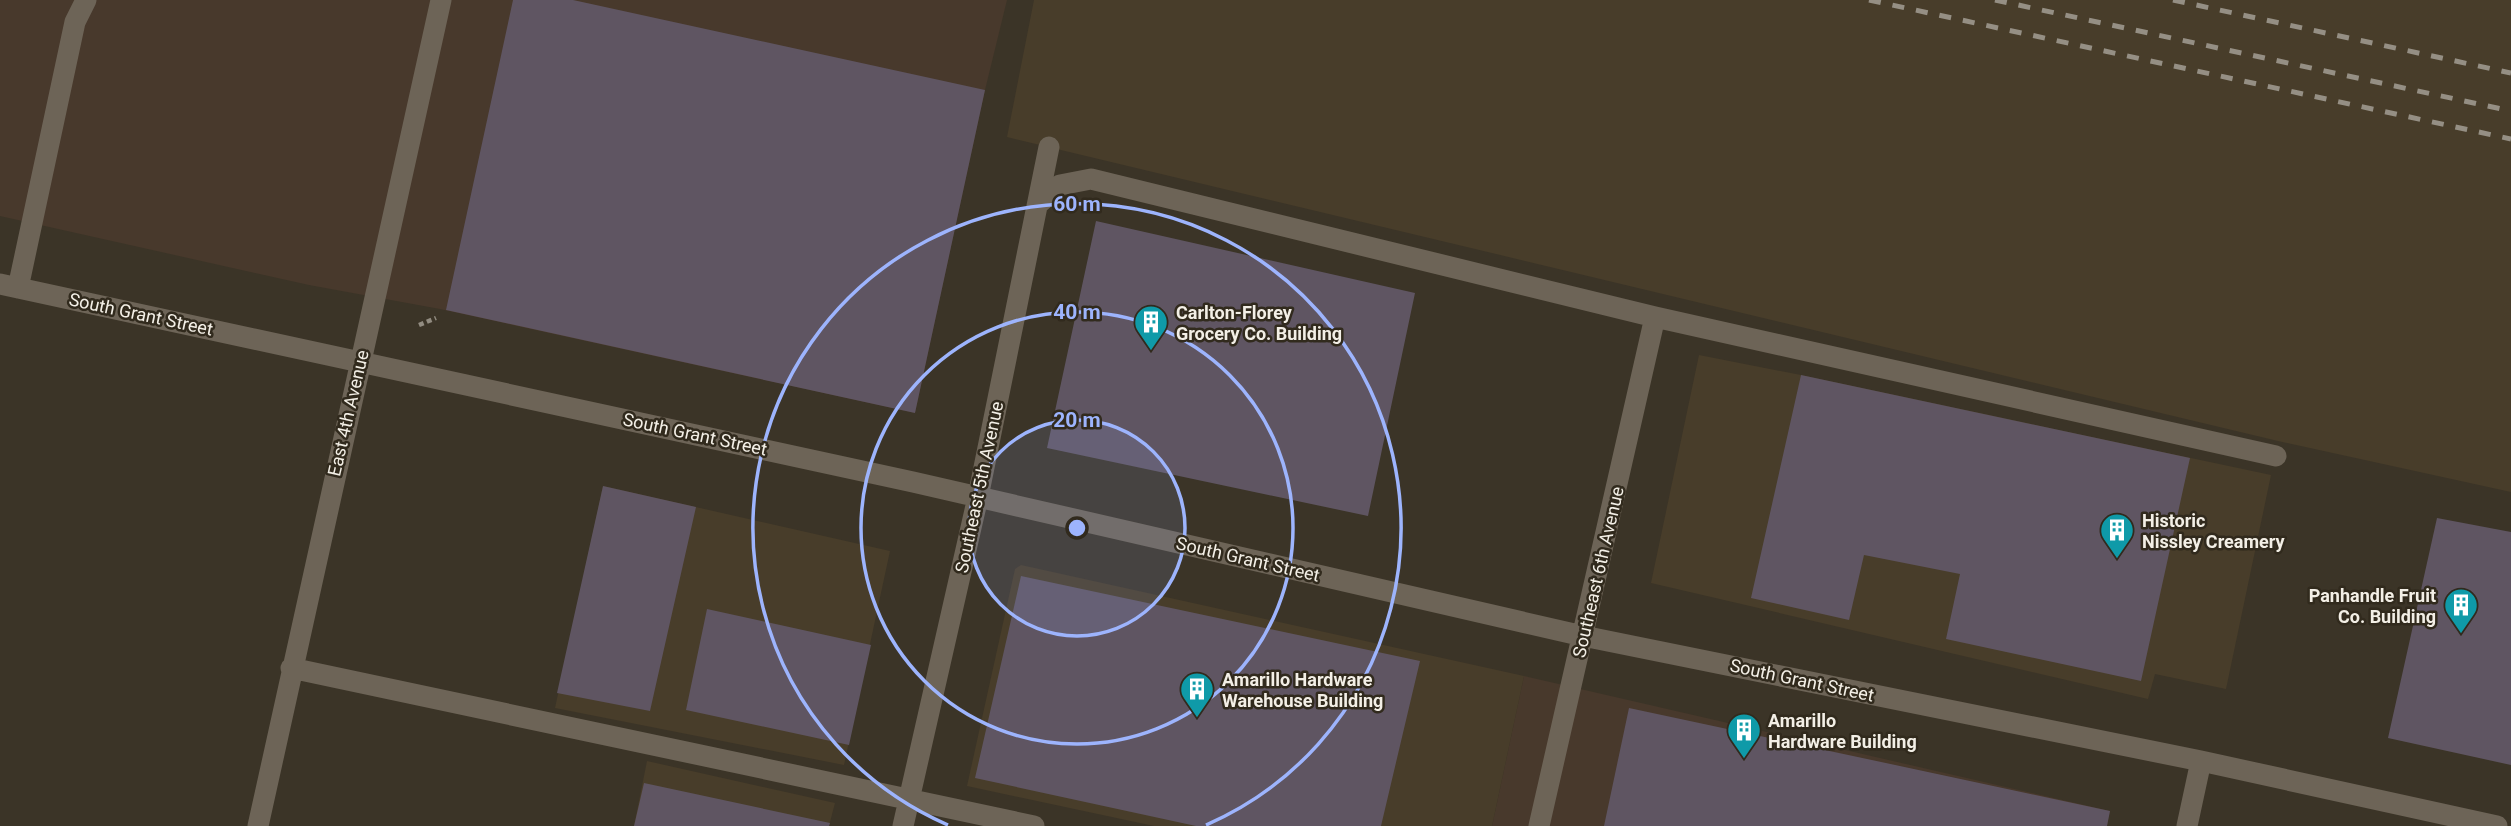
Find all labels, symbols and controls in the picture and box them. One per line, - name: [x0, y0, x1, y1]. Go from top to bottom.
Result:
- text: 60 m: [1053, 192, 1101, 216]
- street label: South Grant Street: [67, 288, 215, 340]
- text: 40 m: [1053, 300, 1101, 324]
- place label: Carlton-Florey Grocery Co. Building: [1176, 302, 1342, 344]
- building icon: Carlton-Florey Grocery Co. Building: [1132, 303, 1170, 352]
- street label: East 4th Avenue: [323, 348, 373, 478]
- street label: Southeast 5th Avenue: [951, 399, 1007, 575]
- street label: South Grant Street: [621, 408, 769, 460]
- text: 20 m: [1053, 408, 1101, 432]
- street label: Southeast 6th Avenue: [1568, 484, 1628, 660]
- place label: Historic Nissley Creamery: [2142, 510, 2285, 552]
- building icon: Historic Nissley Creamery: [2098, 511, 2136, 560]
- centre of rings: [1065, 516, 1089, 540]
- street label: South Grant Street: [1174, 532, 1322, 586]
- place label: Panhandle Fruit Co. Building: [2309, 585, 2436, 627]
- building icon: Panhandle Fruit Co. Building: [2442, 586, 2480, 635]
- street label: South Grant Street: [1728, 654, 1876, 706]
- place label: Amarillo Hardware Warehouse Building: [1222, 669, 1383, 711]
- building icon: Amarillo Hardware Warehouse Building: [1178, 670, 1216, 719]
- place label: Amarillo Hardware Building: [1768, 710, 1917, 752]
- building icon: Amarillo Hardware Building: [1725, 711, 1763, 760]

